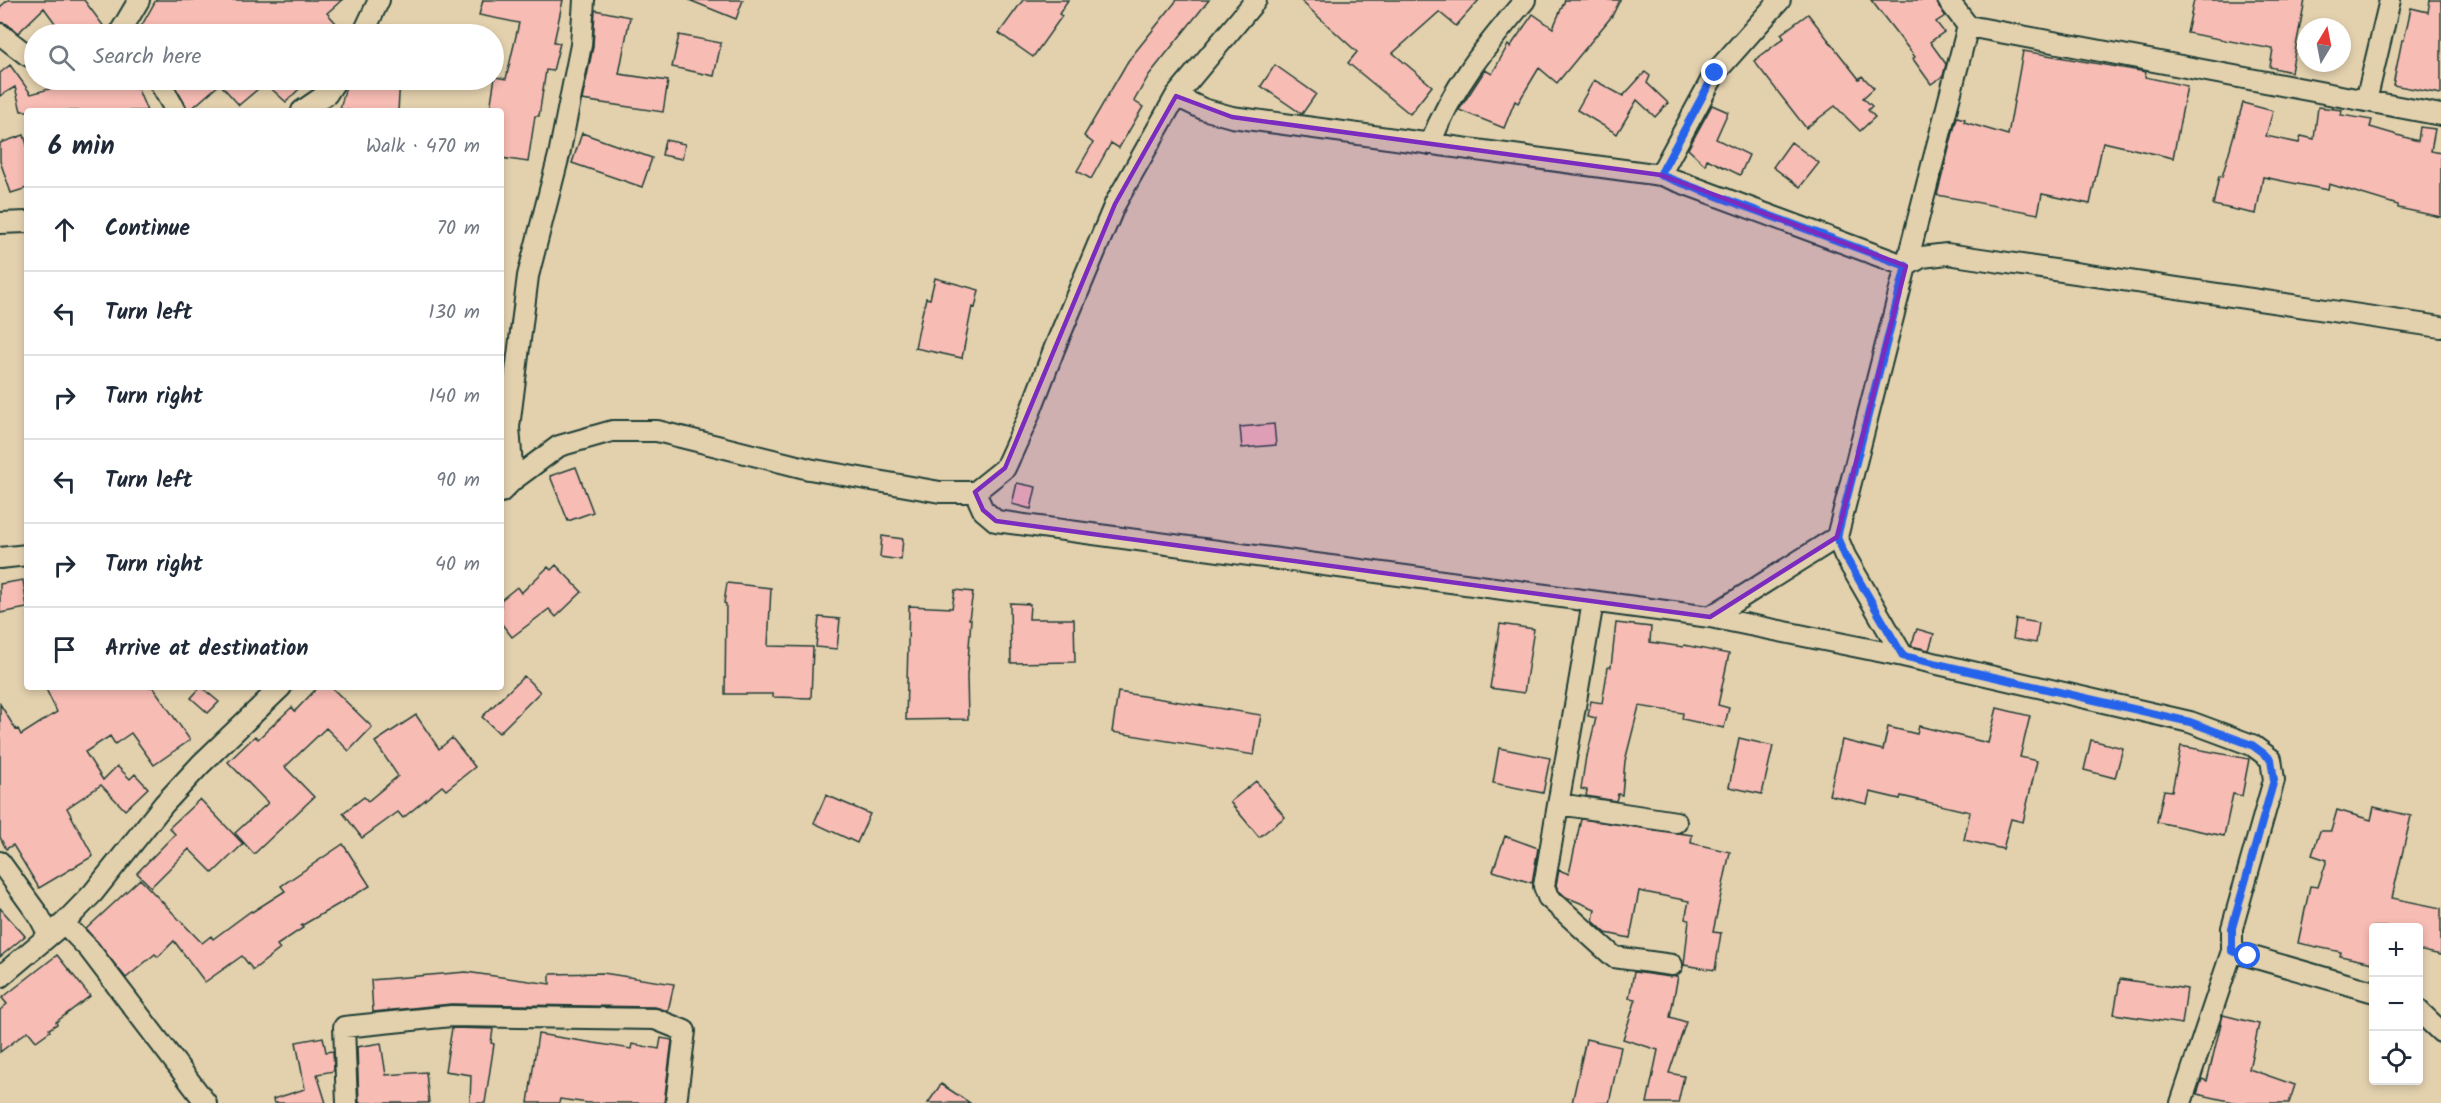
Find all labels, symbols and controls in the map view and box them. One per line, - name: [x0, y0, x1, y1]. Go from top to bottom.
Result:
- north arrow: [2297, 18, 2351, 72]
- search box: [24, 24, 504, 90]
- text: Search here: [93, 40, 201, 75]
- icon: search: [45, 41, 78, 74]
- route end: [1701, 59, 1727, 85]
- text: 6 min: [48, 126, 115, 168]
- text: Walk · 470 m: [366, 131, 480, 163]
- text: Continue: [105, 212, 190, 247]
- icon: ahead: [48, 213, 81, 246]
- text: 70 m: [437, 213, 480, 245]
- text: Turn left: [105, 296, 192, 331]
- icon: left: [48, 297, 81, 330]
- text: 130 m: [428, 297, 480, 329]
- text: Turn right: [105, 380, 203, 415]
- icon: right: [48, 381, 81, 414]
- text: 140 m: [429, 381, 480, 413]
- text: Turn left: [105, 464, 192, 499]
- icon: left: [48, 465, 81, 498]
- text: 90 m: [436, 465, 480, 497]
- text: Turn right: [105, 548, 203, 583]
- icon: right: [48, 549, 81, 582]
- text: 40 m: [435, 549, 480, 581]
- text: Arrive at destination: [105, 632, 308, 667]
- icon: arrive: [48, 633, 81, 666]
- map controls: [2369, 923, 2423, 1085]
- button: +: [2369, 923, 2423, 977]
- route start: [2234, 942, 2260, 968]
- button: −: [2369, 977, 2423, 1031]
- button: locate: [2369, 1031, 2423, 1085]

